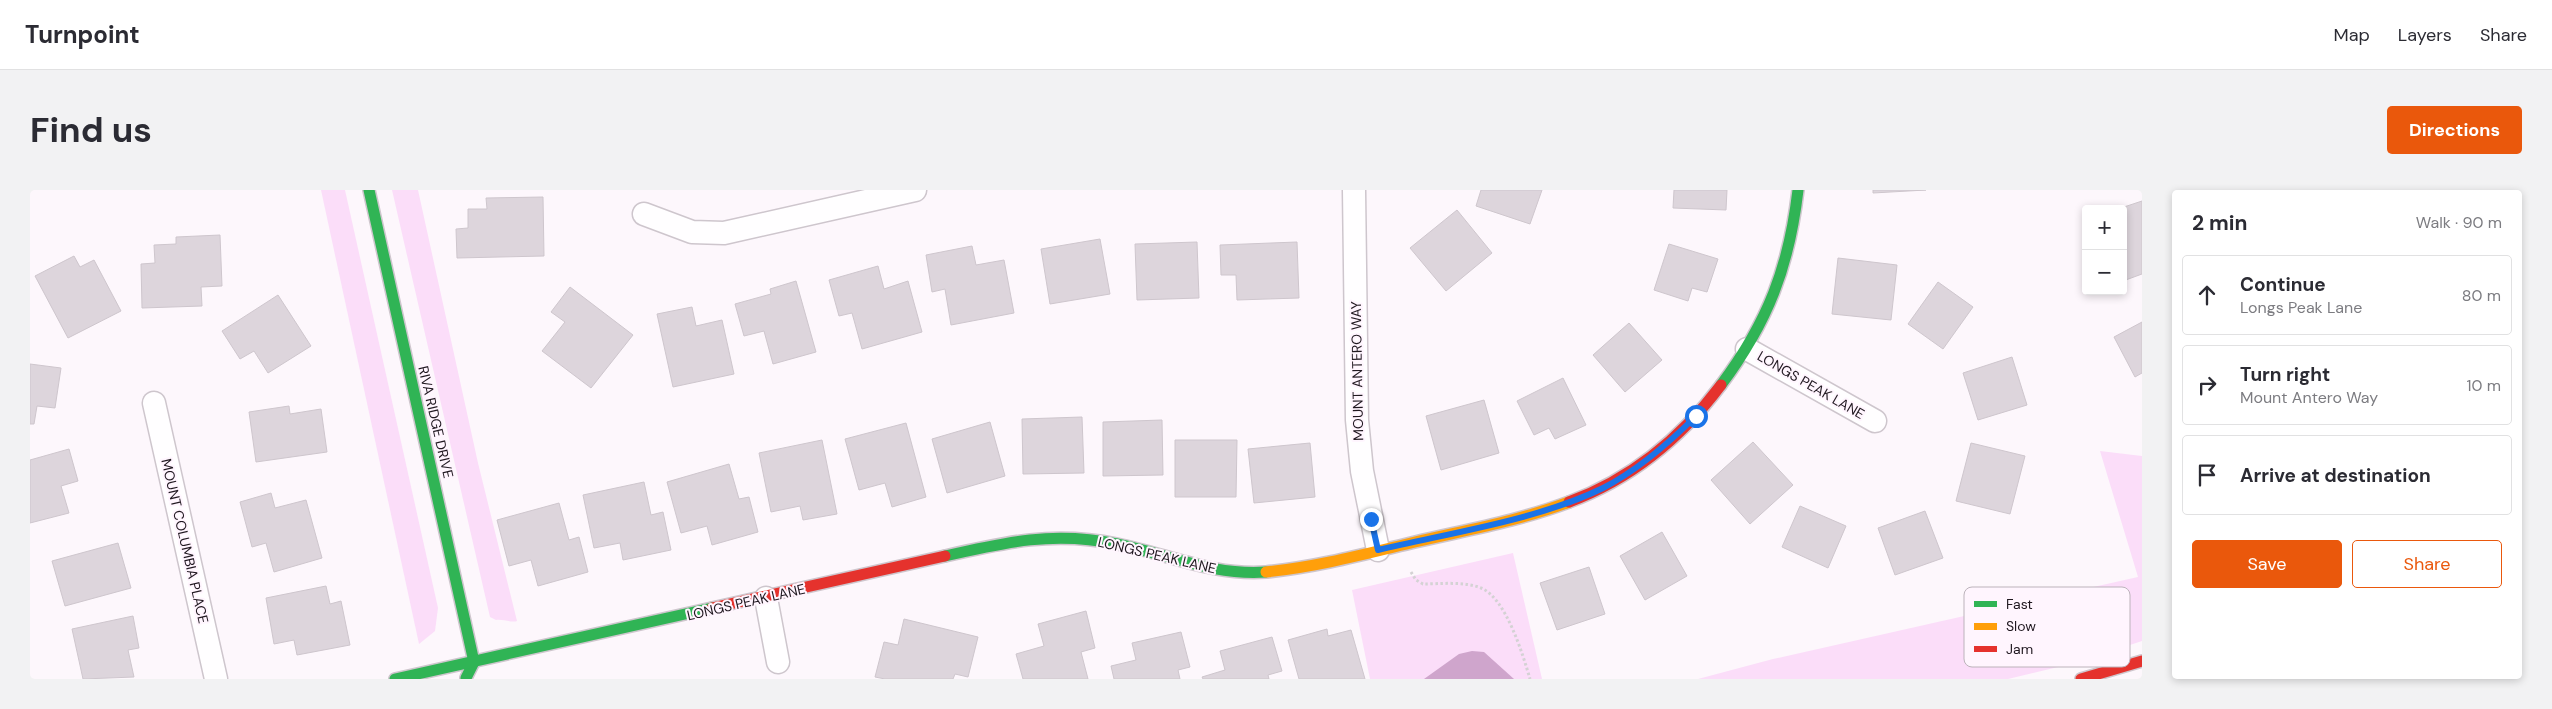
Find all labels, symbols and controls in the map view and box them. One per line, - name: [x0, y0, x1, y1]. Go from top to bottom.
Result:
- text: Turnpoint: [25, 19, 140, 50]
- text: Map: [2334, 23, 2370, 47]
- text: Layers: [2398, 23, 2452, 47]
- text: Share: [2480, 23, 2527, 47]
- button: Directions: [2387, 106, 2522, 154]
- text: Find us: [30, 107, 152, 153]
- map controls: [2082, 205, 2127, 295]
- button: +: [2082, 205, 2127, 250]
- text: 2 min: [2192, 209, 2248, 237]
- text: Walk · 90 m: [2416, 212, 2502, 233]
- button: −: [2082, 250, 2127, 295]
- text: Continue: [2240, 272, 2326, 297]
- icon: ahead: [2193, 281, 2221, 309]
- text: 80 m: [2462, 285, 2501, 306]
- text: Longs Peak Lane: [2240, 297, 2362, 318]
- street label: MOUNT ANTERO WAY: [1347, 301, 1367, 441]
- street label: LONGS PEAK LANE: [1754, 347, 1868, 423]
- text: Turn right: [2240, 362, 2330, 387]
- street label: RIVA RIDGE DRIVE: [414, 364, 458, 480]
- icon: right: [2193, 371, 2221, 399]
- text: 10 m: [2467, 375, 2501, 396]
- text: Mount Antero Way: [2240, 387, 2378, 408]
- route start: [1685, 405, 1708, 428]
- street label: MOUNT COLUMBIA PLACE: [157, 457, 213, 625]
- icon: arrive: [2193, 461, 2221, 489]
- text: Arrive at destination: [2240, 463, 2431, 488]
- route end: [1360, 508, 1383, 531]
- street label: LONGS PEAK LANE: [1096, 533, 1218, 577]
- button: Save: [2192, 540, 2342, 588]
- button: Share: [2352, 540, 2502, 588]
- street label: LONGS PEAK LANE: [685, 580, 807, 624]
- legend: [1964, 587, 2130, 667]
- text: Fast: [2006, 595, 2033, 613]
- text: Slow: [2006, 617, 2036, 635]
- text: Jam: [2006, 640, 2033, 658]

